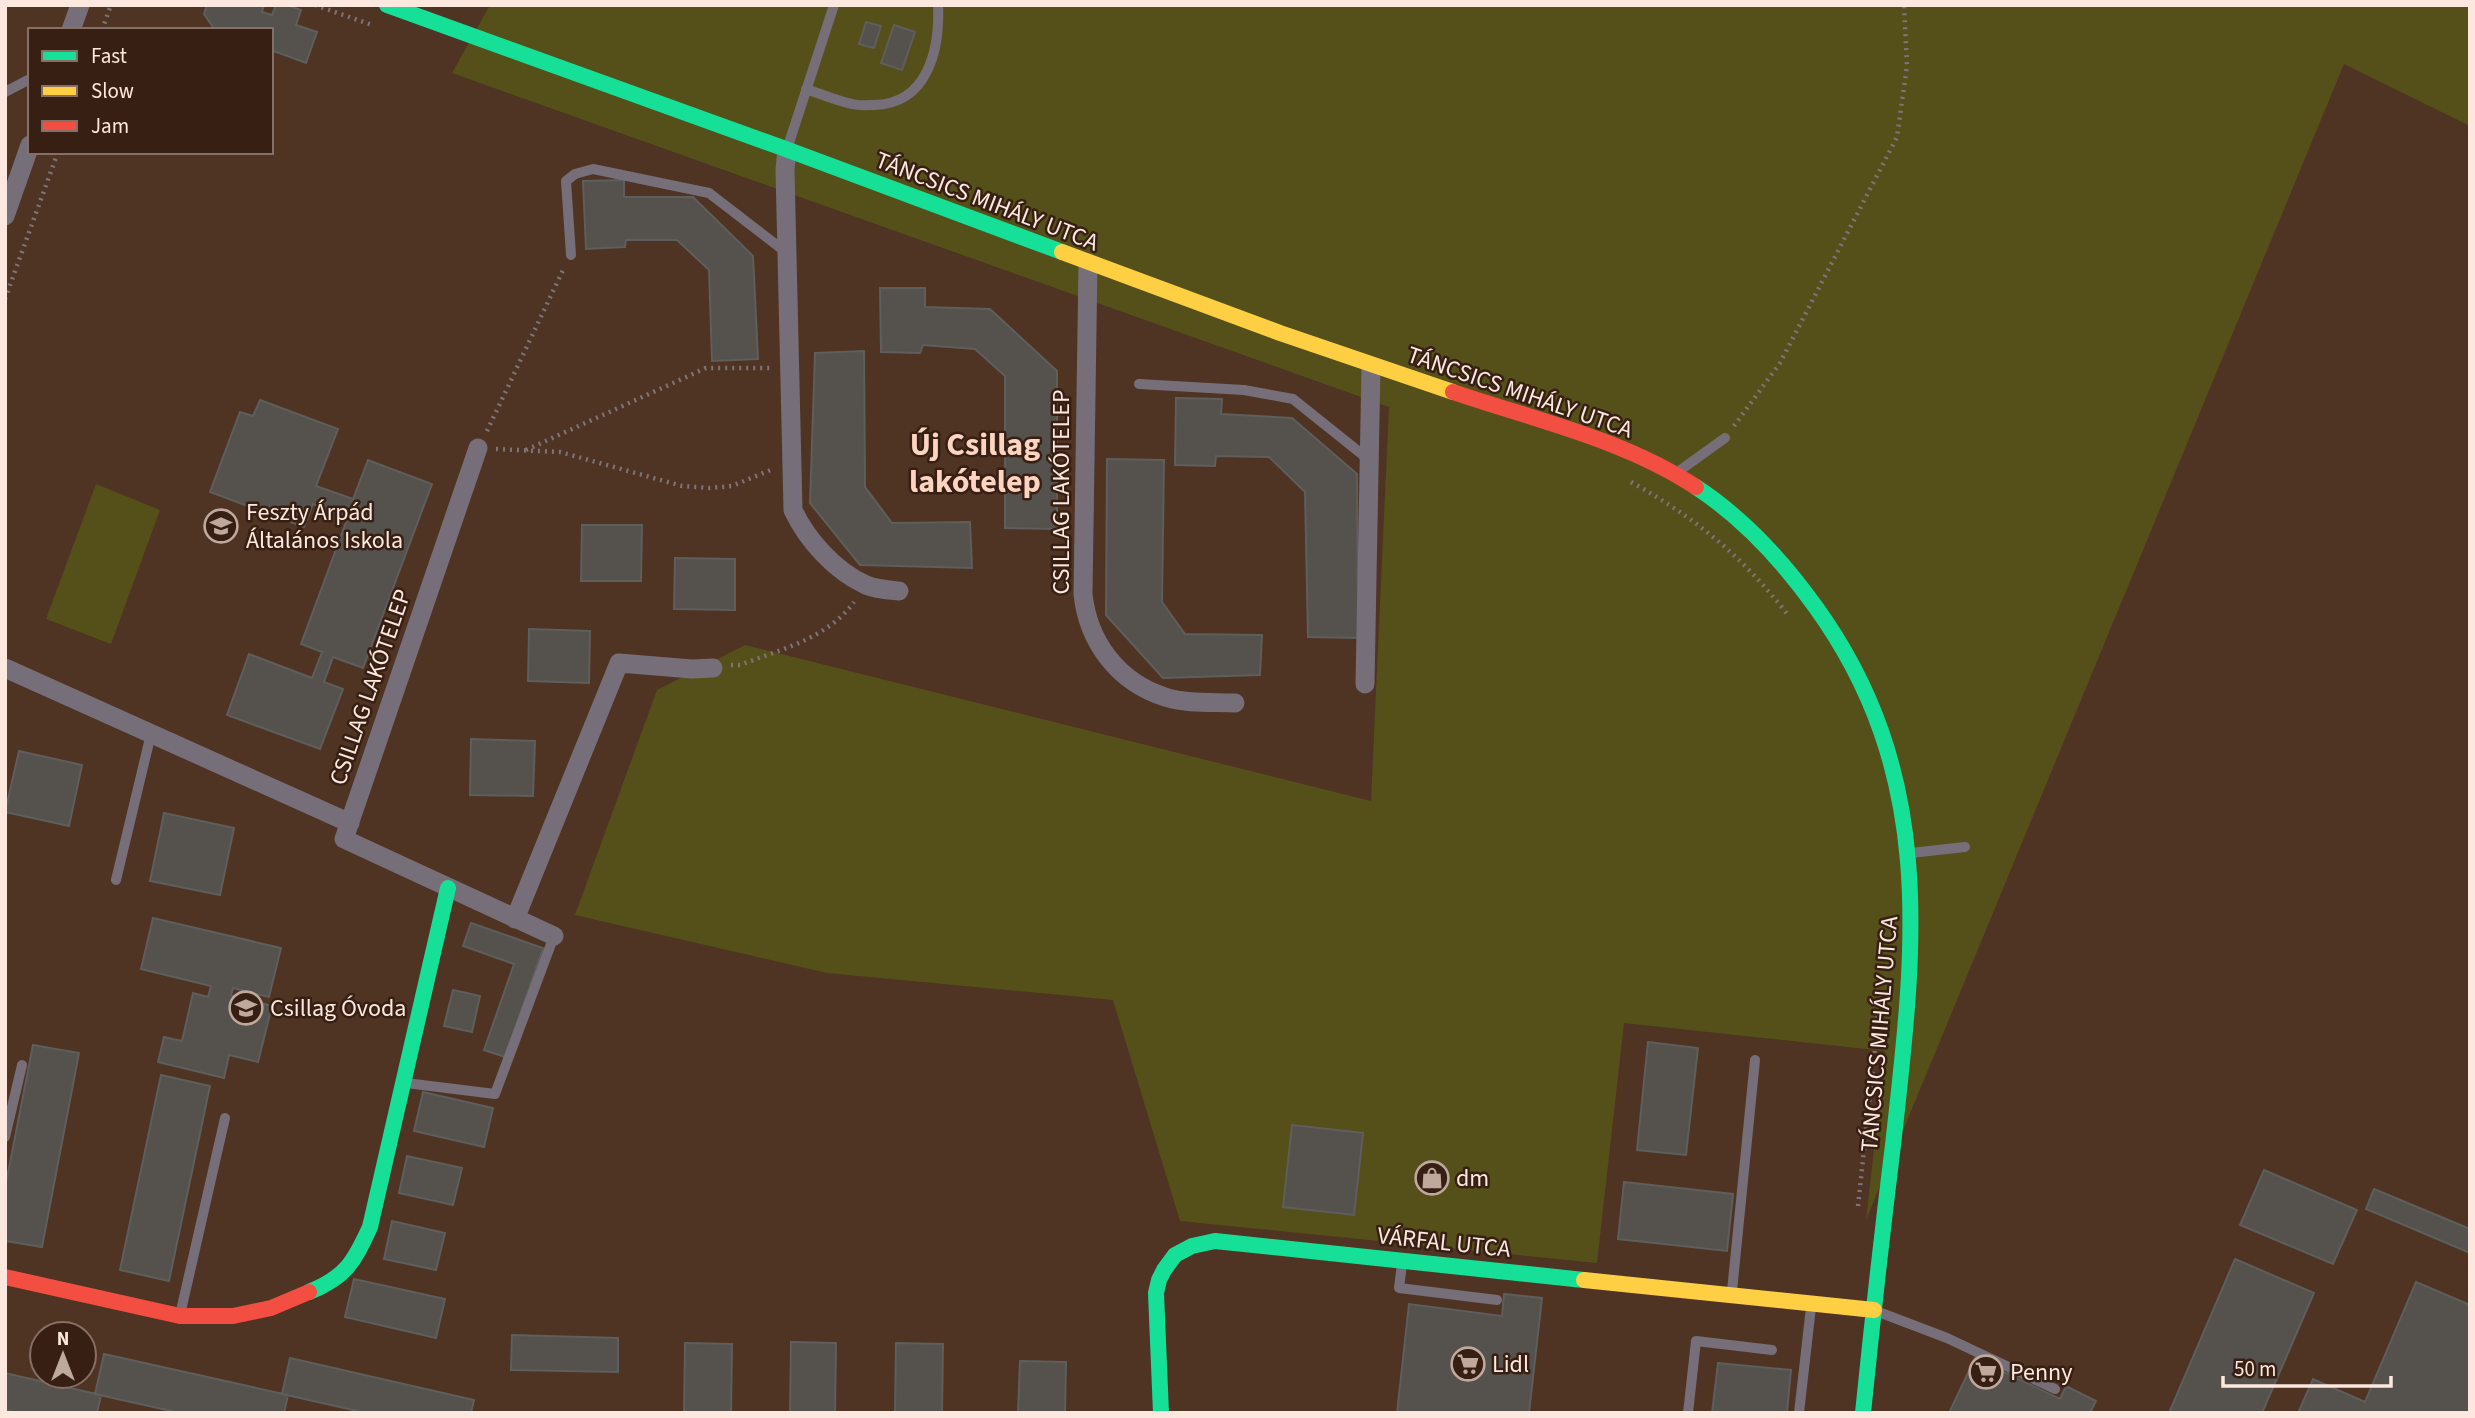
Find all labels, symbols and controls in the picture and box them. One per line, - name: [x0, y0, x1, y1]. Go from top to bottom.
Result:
- legend: [28, 28, 273, 154]
- text: Fast: [91, 41, 127, 71]
- text: Slow: [91, 76, 134, 106]
- text: Jam: [91, 111, 129, 141]
- street label: TÁNCSICS MIHÁLY UTCA: [870, 143, 1104, 260]
- street label: TÁNCSICS MIHÁLY UTCA: [1402, 337, 1637, 448]
- street label: CSILLAG LAKÓTELEP: [1044, 389, 1079, 595]
- district label: Új Csillag lakótelep: [909, 422, 1041, 505]
- place label: Feszty Árpád Általános Iskola: [246, 495, 403, 558]
- school or university icon: Feszty Árpád Általános Iskola: [202, 507, 240, 545]
- street label: CSILLAG LAKÓTELEP: [321, 585, 420, 790]
- street label: TÁNCSICS MIHÁLY UTCA: [1852, 915, 1907, 1153]
- school or university icon: Csillag Óvoda: [227, 989, 265, 1027]
- place label: Csillag Óvoda: [270, 991, 406, 1026]
- shop icon: dm: [1413, 1159, 1451, 1197]
- place label: dm: [1456, 1161, 1489, 1196]
- street label: VÁRFAL UTCA: [1376, 1218, 1512, 1267]
- north arrow: [28, 1320, 98, 1390]
- text: N: [57, 1326, 69, 1353]
- scale bar: [2223, 1344, 2391, 1388]
- supermarket icon: Lidl: [1449, 1345, 1487, 1383]
- place label: Lidl: [1492, 1347, 1529, 1382]
- supermarket icon: Penny: [1967, 1353, 2005, 1391]
- text: 50 m: [2234, 1354, 2276, 1384]
- place label: Penny: [2010, 1355, 2072, 1390]

